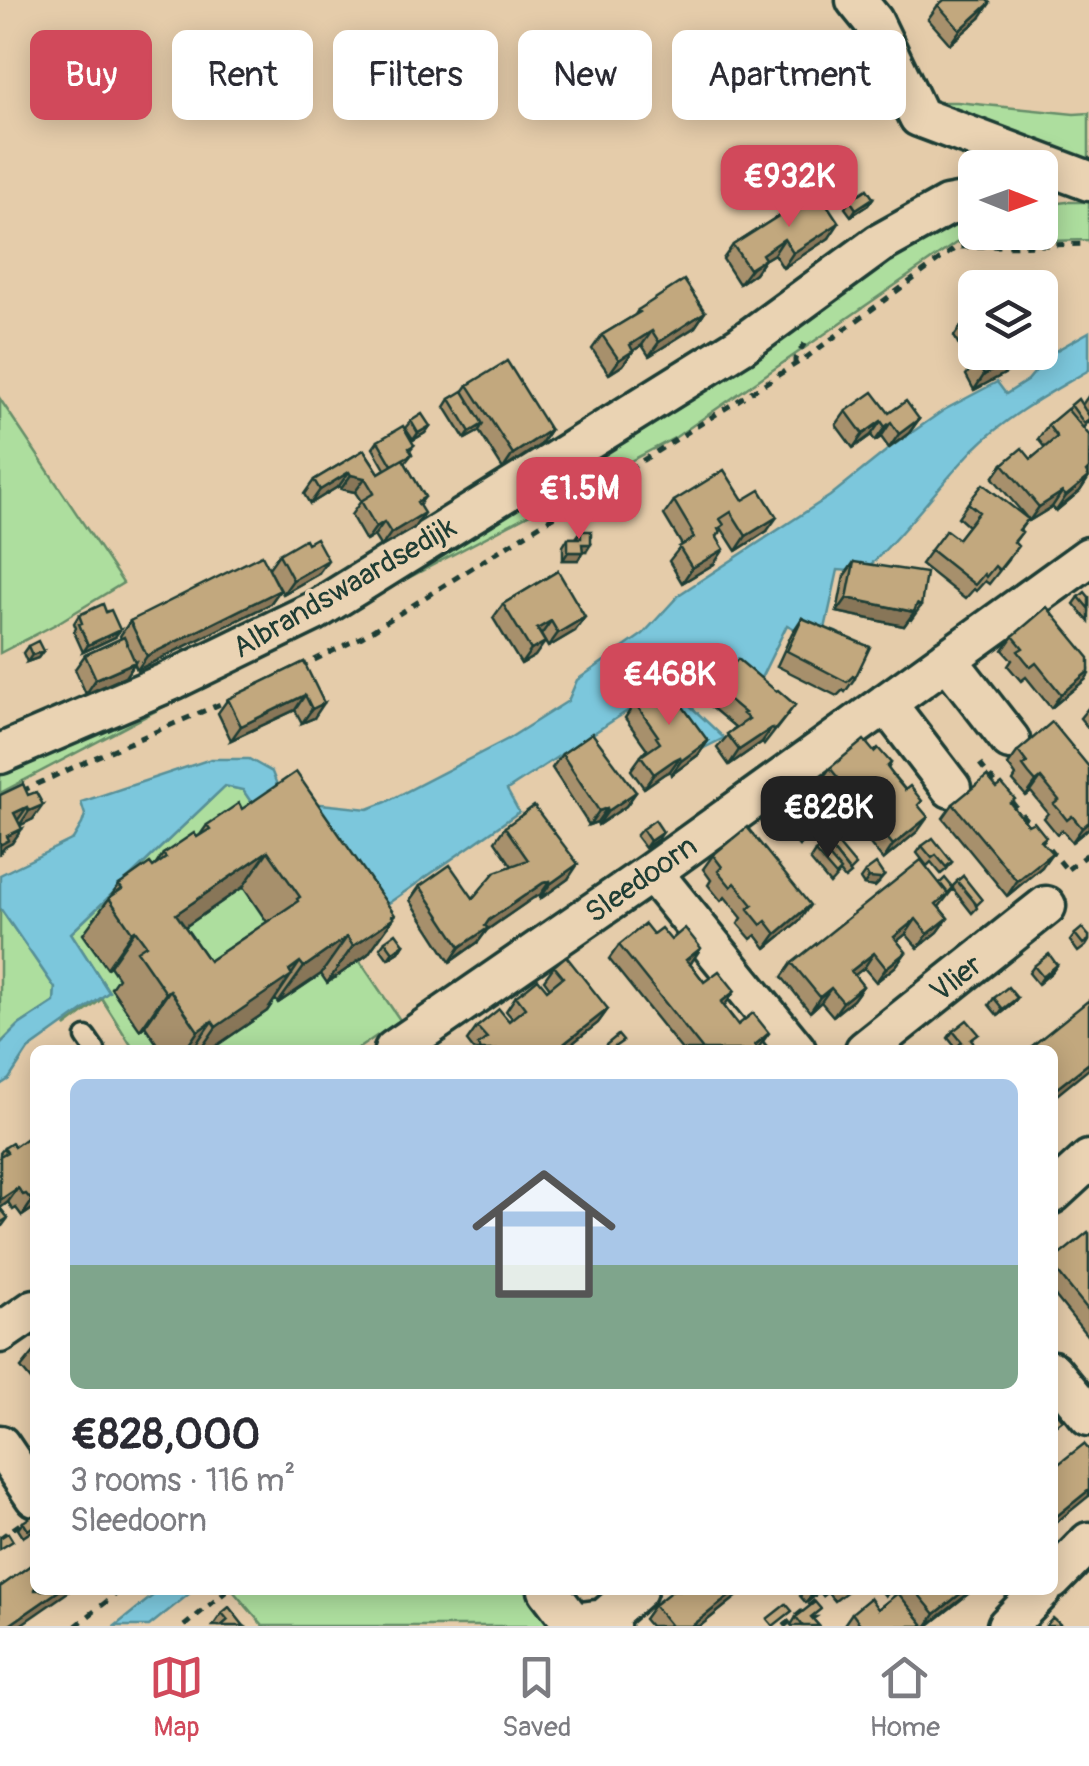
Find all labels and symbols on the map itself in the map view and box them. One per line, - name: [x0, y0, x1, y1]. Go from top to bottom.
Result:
- pin: €932K: [719, 145, 859, 230]
- north arrow: [958, 150, 1058, 250]
- pin: €1.5M: [509, 457, 649, 542]
- street label: Albrandswaardsedijk: [226, 508, 463, 666]
- pin: €468K: [599, 643, 739, 728]
- pin: €828K: [758, 776, 898, 861]
- street label: Sleedoorn: [578, 827, 704, 931]
- street label: Vlier: [923, 946, 990, 1010]

